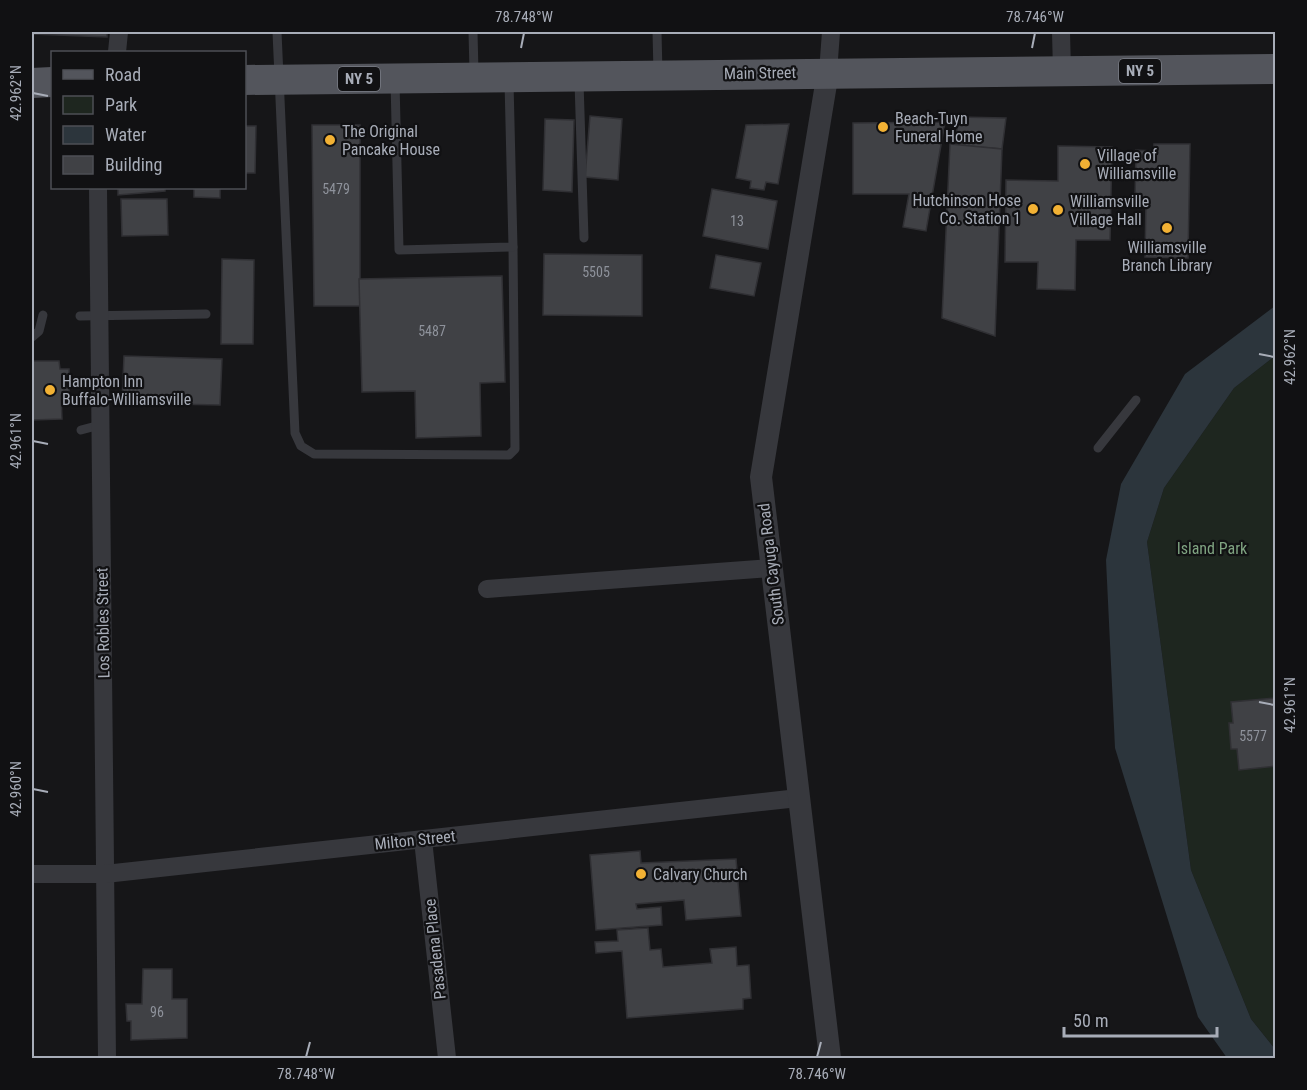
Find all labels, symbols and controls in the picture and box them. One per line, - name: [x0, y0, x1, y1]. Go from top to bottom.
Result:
- text: 78.748°W: [495, 8, 554, 26]
- text: 78.746°W: [1006, 8, 1065, 26]
- legend: [51, 51, 246, 189]
- road number: NY 5: [1119, 59, 1161, 83]
- street label: Main Street: [724, 63, 797, 83]
- text: Road: [105, 64, 141, 85]
- text: 42.962°N: [7, 65, 25, 121]
- road number: NY 5: [338, 67, 380, 91]
- text: Park: [105, 94, 137, 115]
- place label: Beach-Tuyn Funeral Home: [895, 109, 983, 146]
- marker: Beach-Tuyn Funeral Home: [876, 120, 890, 134]
- place label: The Original Pancake House: [342, 122, 440, 159]
- text: Water: [105, 124, 147, 145]
- marker: The Original Pancake House: [323, 133, 337, 147]
- place label: Village of Williamsville: [1097, 146, 1176, 183]
- text: Building: [105, 154, 162, 175]
- marker: Village of Williamsville: [1078, 157, 1092, 171]
- house number: 5479: [322, 181, 350, 197]
- place label: Hutchinson Hose Co. Station 1: [913, 191, 1021, 228]
- place label: Williamsville Village Hall: [1070, 192, 1149, 229]
- marker: Hutchinson Hose Co. Station 1: [1026, 202, 1040, 216]
- marker: Williamsville Village Hall: [1051, 203, 1065, 217]
- house number: 13: [730, 213, 744, 229]
- marker: Williamsville Branch Library: [1160, 221, 1174, 235]
- place label: Williamsville Branch Library: [1122, 238, 1213, 275]
- house number: 5505: [582, 264, 610, 280]
- house number: 5487: [418, 323, 446, 339]
- text: 42.962°N: [1281, 329, 1299, 385]
- place label: Hampton Inn Buffalo-Williamsville: [62, 372, 191, 409]
- marker: Hampton Inn Buffalo-Williamsville: [43, 383, 57, 397]
- text: 42.961°N: [7, 413, 25, 469]
- street label: South Cayuga Road: [754, 502, 788, 626]
- park label: Island Park: [1177, 539, 1248, 558]
- street label: Los Robles Street: [93, 567, 113, 678]
- text: 42.961°N: [1281, 677, 1299, 733]
- house number: 5577: [1239, 728, 1267, 744]
- text: 42.960°N: [7, 761, 25, 817]
- street label: Milton Street: [374, 826, 457, 854]
- place label: Calvary Church: [653, 865, 748, 884]
- marker: Calvary Church: [634, 867, 648, 881]
- street label: Pasadena Place: [420, 898, 450, 1000]
- scale bar: [1064, 1000, 1217, 1038]
- house number: 96: [150, 1004, 164, 1020]
- text: 50 m: [1073, 1010, 1108, 1031]
- text: 78.748°W: [277, 1065, 336, 1083]
- text: 78.746°W: [788, 1065, 847, 1083]

